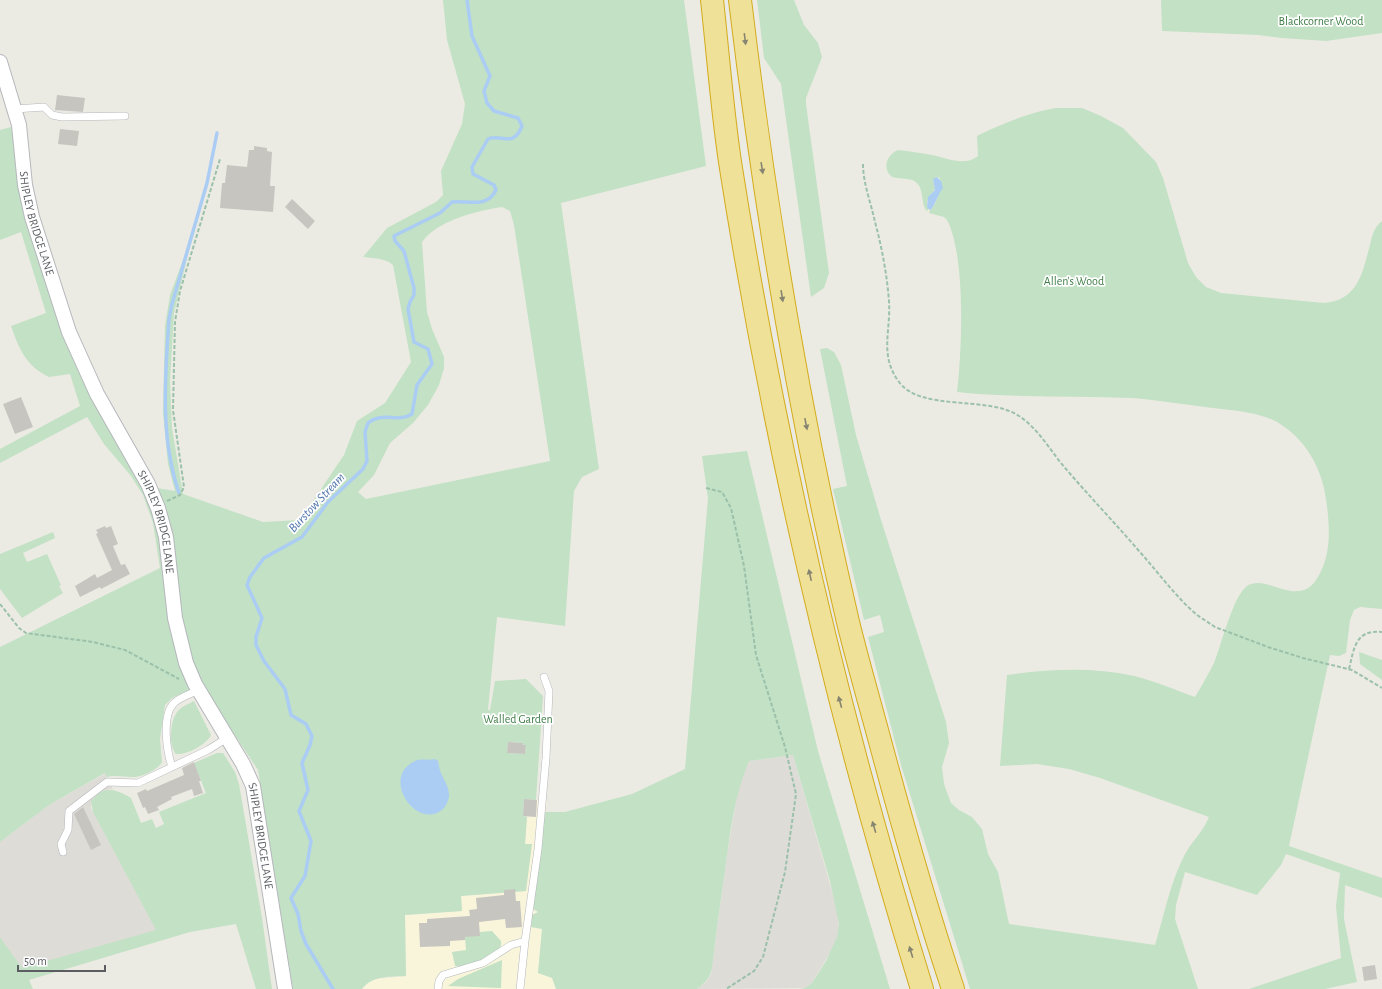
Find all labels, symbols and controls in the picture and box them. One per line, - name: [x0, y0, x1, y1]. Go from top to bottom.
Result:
- park label: Blackcorner Wood: [1279, 15, 1363, 27]
- one-way arrow: [742, 33, 748, 45]
- one-way arrow: [759, 162, 765, 174]
- street label: SHIPLEY BRIDGE LANE: [18, 171, 56, 277]
- park label: Allen's Wood: [1044, 275, 1104, 287]
- one-way arrow: [779, 290, 785, 302]
- one-way arrow: [804, 418, 810, 430]
- street label: SHIPLEY BRIDGE LANE: [135, 468, 176, 574]
- water label: Burstow Stream: [286, 471, 348, 535]
- one-way arrow: [807, 569, 813, 581]
- one-way arrow: [837, 695, 843, 708]
- park label: Walled Garden: [483, 713, 553, 725]
- street label: SHIPLEY BRIDGE LANE: [246, 781, 275, 890]
- one-way arrow: [871, 821, 877, 833]
- one-way arrow: [908, 945, 914, 957]
- scale bar: [18, 947, 105, 973]
- text: 50 m: [24, 955, 47, 967]

